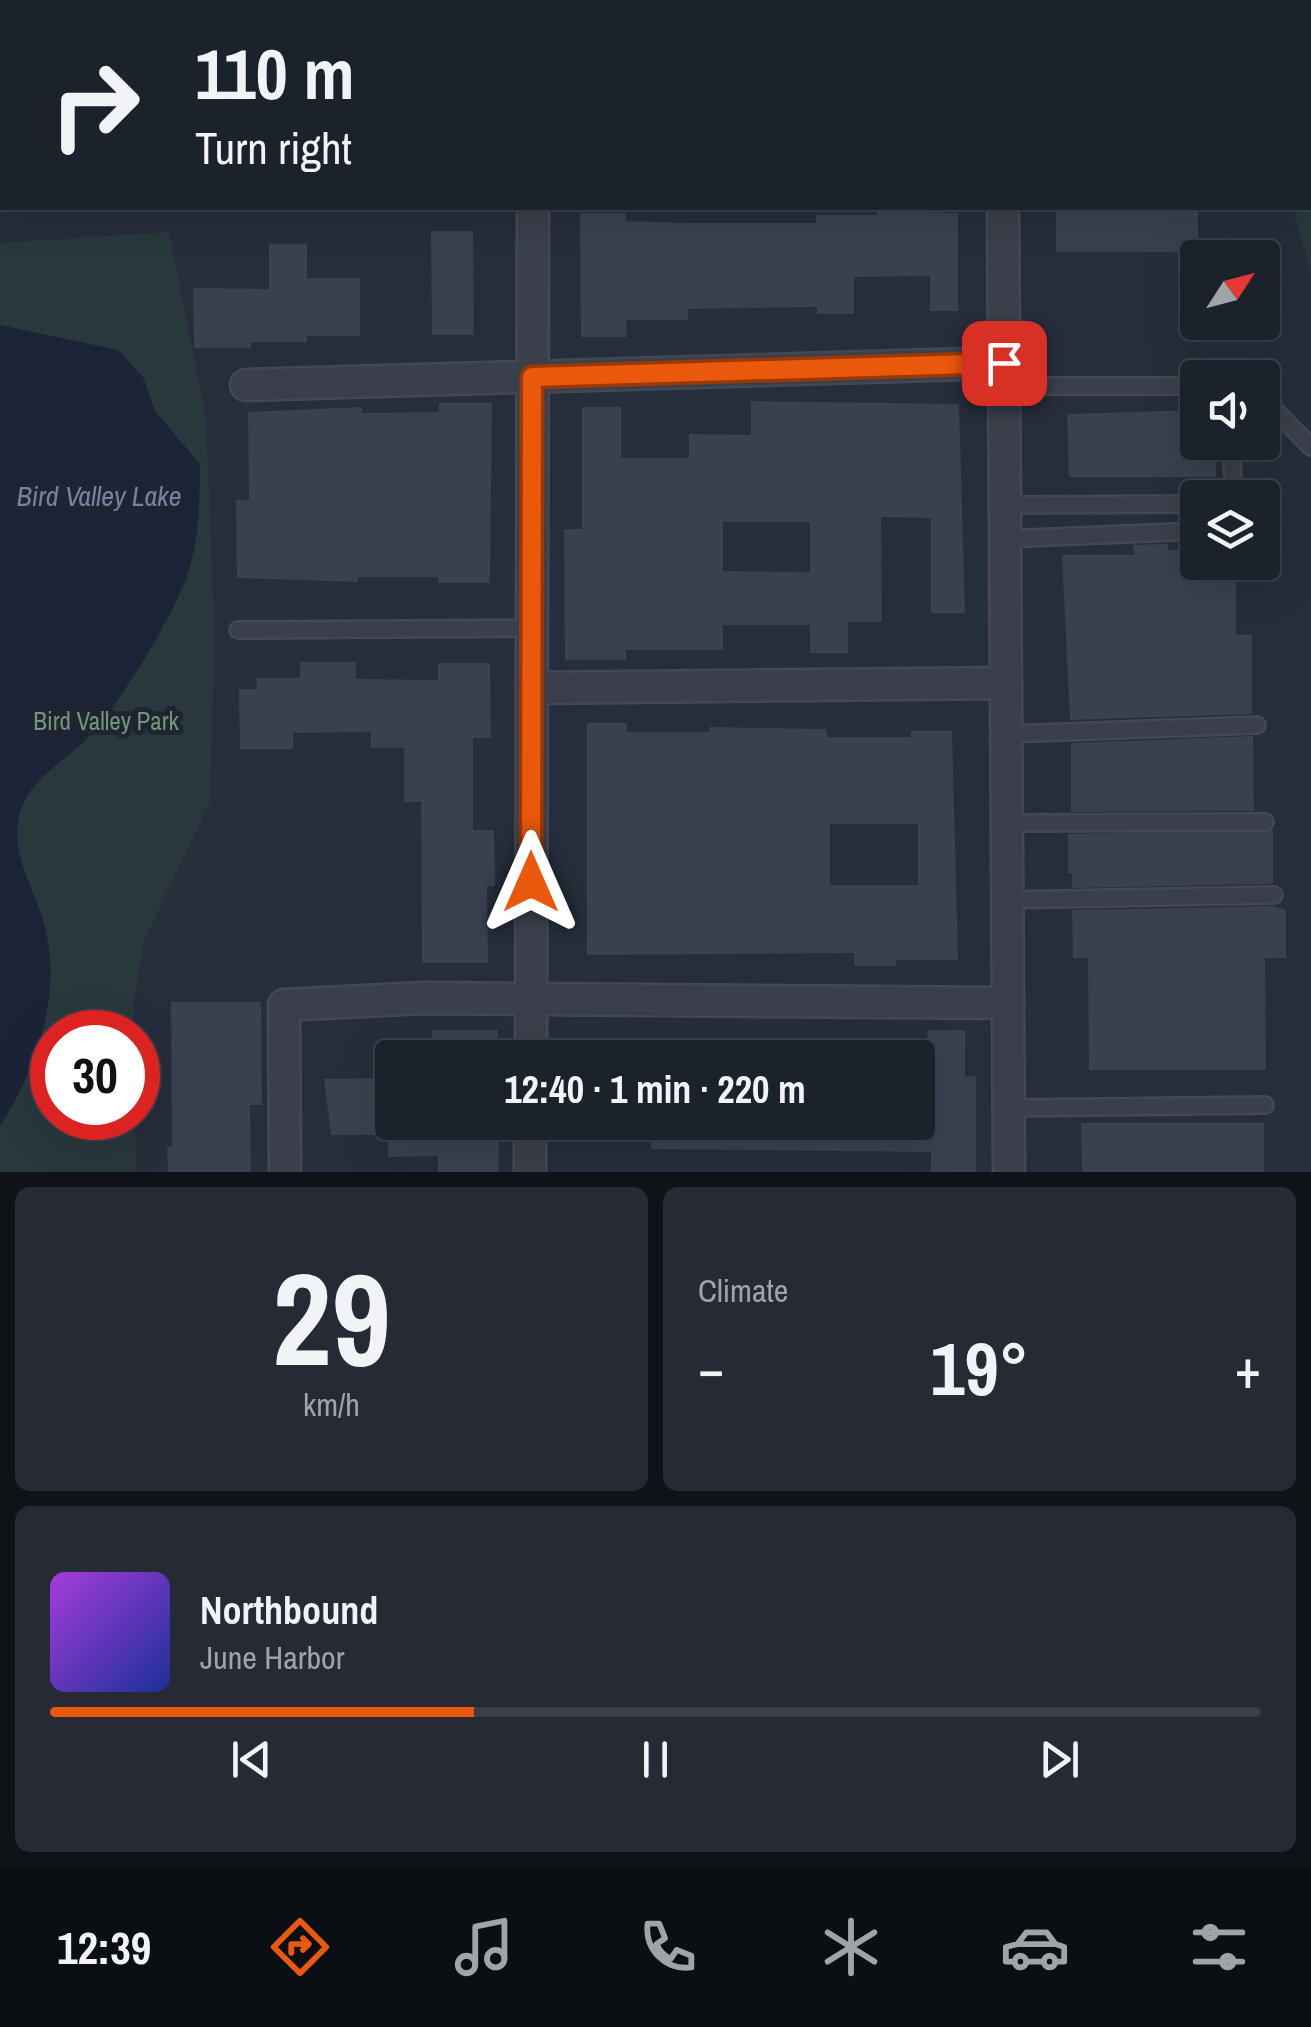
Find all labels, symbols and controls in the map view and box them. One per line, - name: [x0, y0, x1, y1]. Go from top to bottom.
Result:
- text: 110 m: [195, 27, 355, 121]
- icon: right: [30, 40, 160, 170]
- text: Turn right: [195, 117, 352, 178]
- north arrow: [1180, 240, 1280, 340]
- map controls: [1180, 240, 1280, 580]
- pin: [962, 321, 1047, 406]
- icon: arrive: [977, 336, 1032, 391]
- button: sound: [1180, 360, 1280, 460]
- water label: Bird Valley Lake: [16, 477, 182, 515]
- button: layers: [1180, 480, 1280, 580]
- park label: Bird Valley Park: [33, 704, 179, 738]
- position arrow: [479, 830, 583, 934]
- speed limit sign: 30: [30, 1010, 160, 1140]
- text: 12:40 · 1 min · 220 m: [504, 1064, 806, 1115]
- text: 29: [272, 1230, 391, 1406]
- text: Climate: [698, 1269, 788, 1312]
- text: 19°: [930, 1317, 1029, 1418]
- text: −: [698, 1331, 724, 1405]
- text: +: [1235, 1331, 1261, 1405]
- text: km/h: [303, 1383, 360, 1426]
- text: Northbound: [200, 1585, 378, 1636]
- text: June Harbor: [200, 1636, 344, 1679]
- icon: previous: [224, 1732, 279, 1787]
- icon: pause: [628, 1732, 683, 1787]
- icon: next: [1032, 1732, 1087, 1787]
- icon: directions: [265, 1912, 335, 1982]
- icon: music: [449, 1912, 519, 1982]
- icon: phone: [633, 1912, 703, 1982]
- icon: climate: [816, 1912, 886, 1982]
- icon: car: [1000, 1912, 1070, 1982]
- icon: filters: [1184, 1912, 1254, 1982]
- text: 12:39: [57, 1917, 151, 1978]

